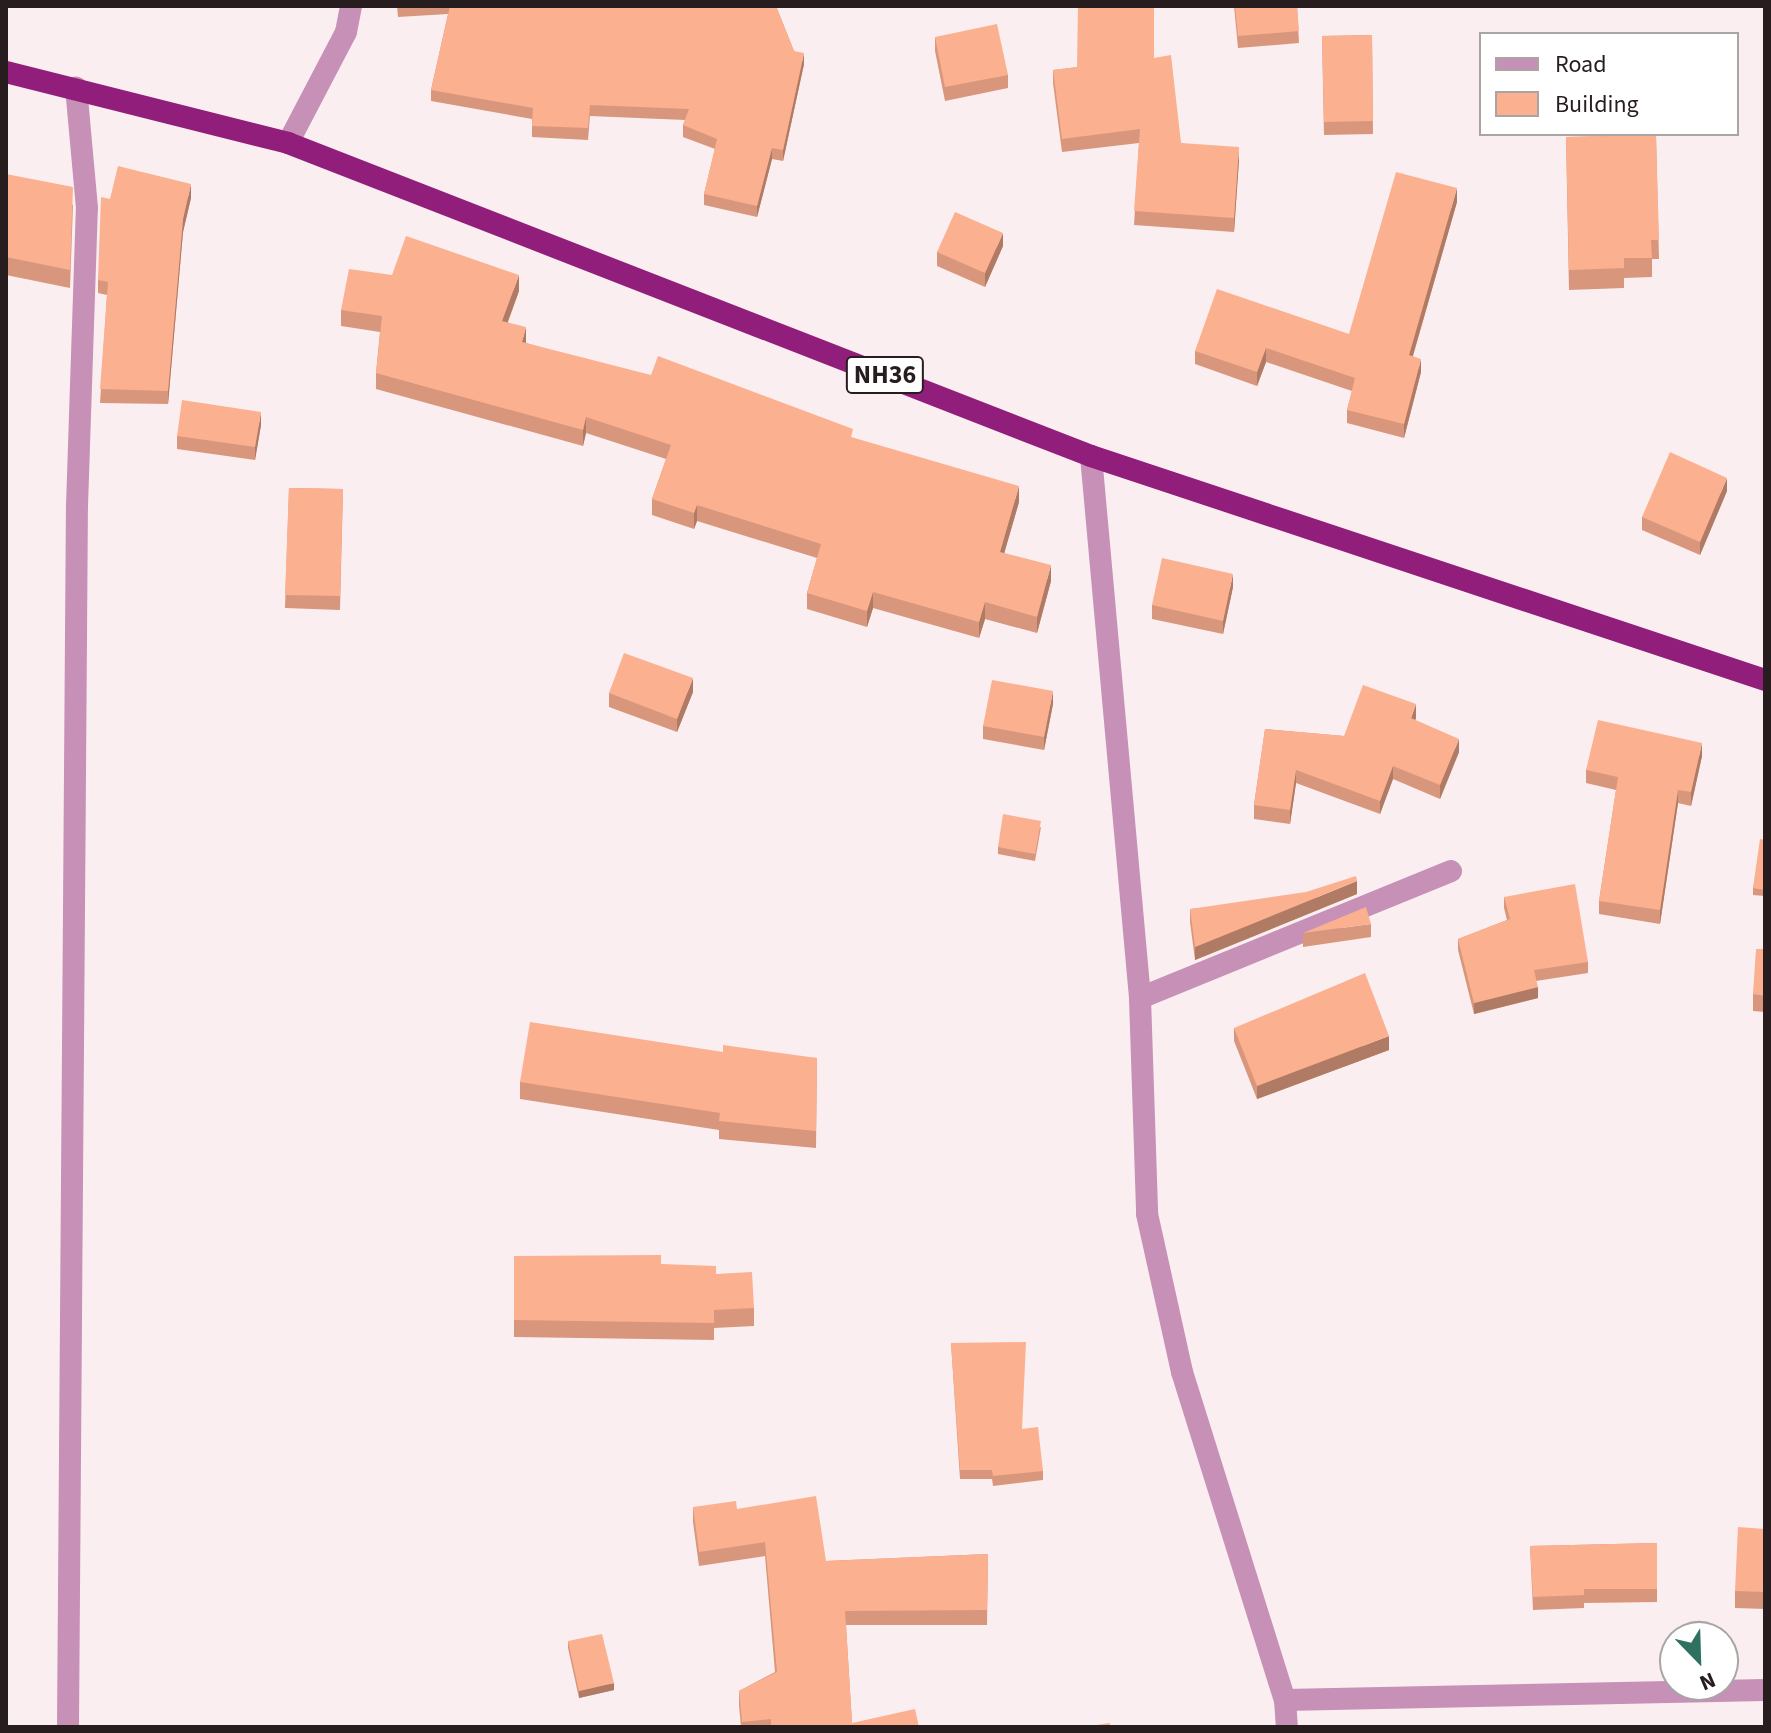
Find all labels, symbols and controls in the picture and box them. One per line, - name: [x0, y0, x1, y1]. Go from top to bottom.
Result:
- legend: [1479, 32, 1739, 136]
- text: Road: [1555, 47, 1607, 82]
- text: Building: [1555, 87, 1639, 122]
- road number: NH36: [845, 353, 925, 397]
- north arrow: [1659, 1621, 1739, 1701]
- text: N: [1695, 1664, 1721, 1699]

